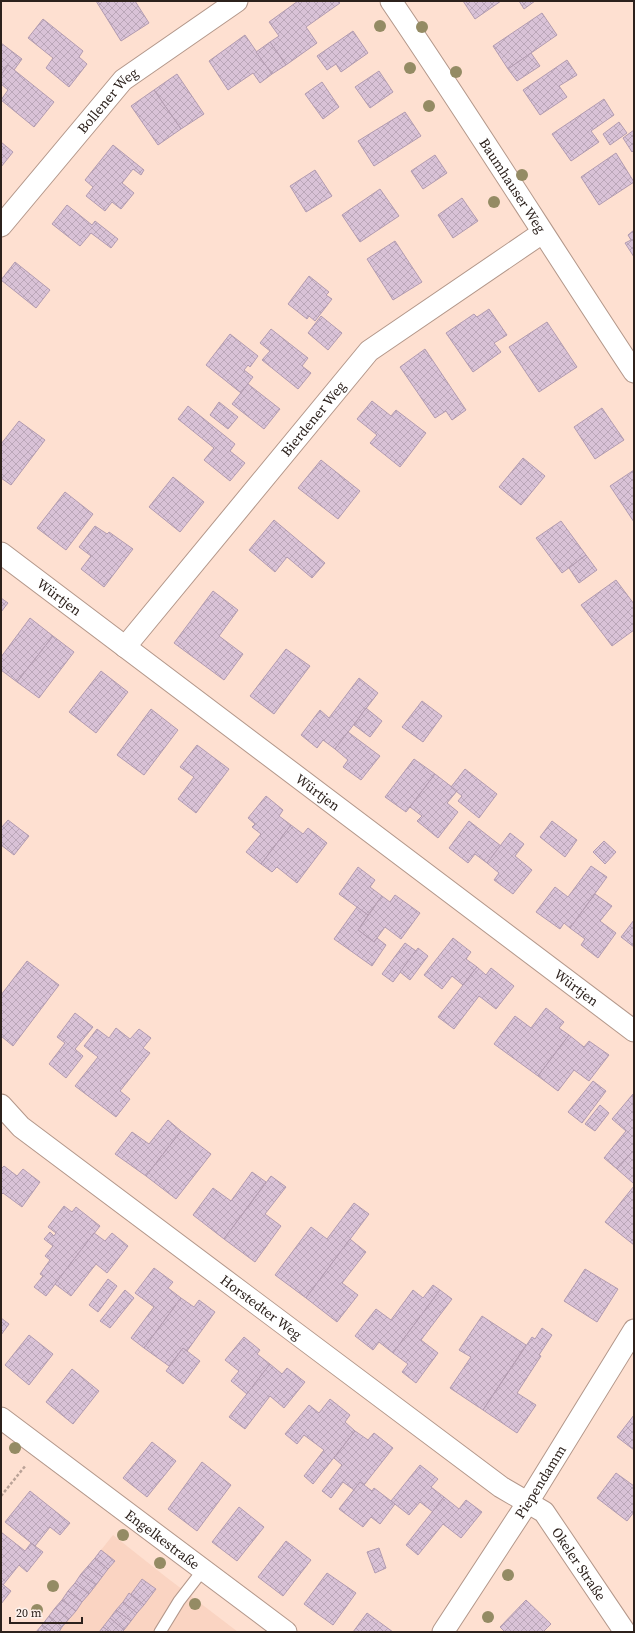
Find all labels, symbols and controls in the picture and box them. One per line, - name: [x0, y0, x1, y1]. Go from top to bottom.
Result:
- street label: Bollener Weg: [72, 62, 142, 138]
- street label: Baumhauser Weg: [475, 134, 551, 237]
- street label: Bierdener Weg: [276, 377, 350, 461]
- street label: Würtjen: [33, 574, 86, 621]
- street label: Würtjen: [291, 769, 345, 816]
- street label: Würtjen: [550, 964, 603, 1011]
- street label: Horstedter Weg: [216, 1270, 306, 1344]
- street label: Piependamm: [510, 1441, 571, 1523]
- street label: Engelkestraße: [121, 1505, 204, 1574]
- street label: Okeler Straße: [547, 1523, 611, 1605]
- scale bar: [10, 1599, 82, 1625]
- text: 20 m: [16, 1605, 42, 1621]

